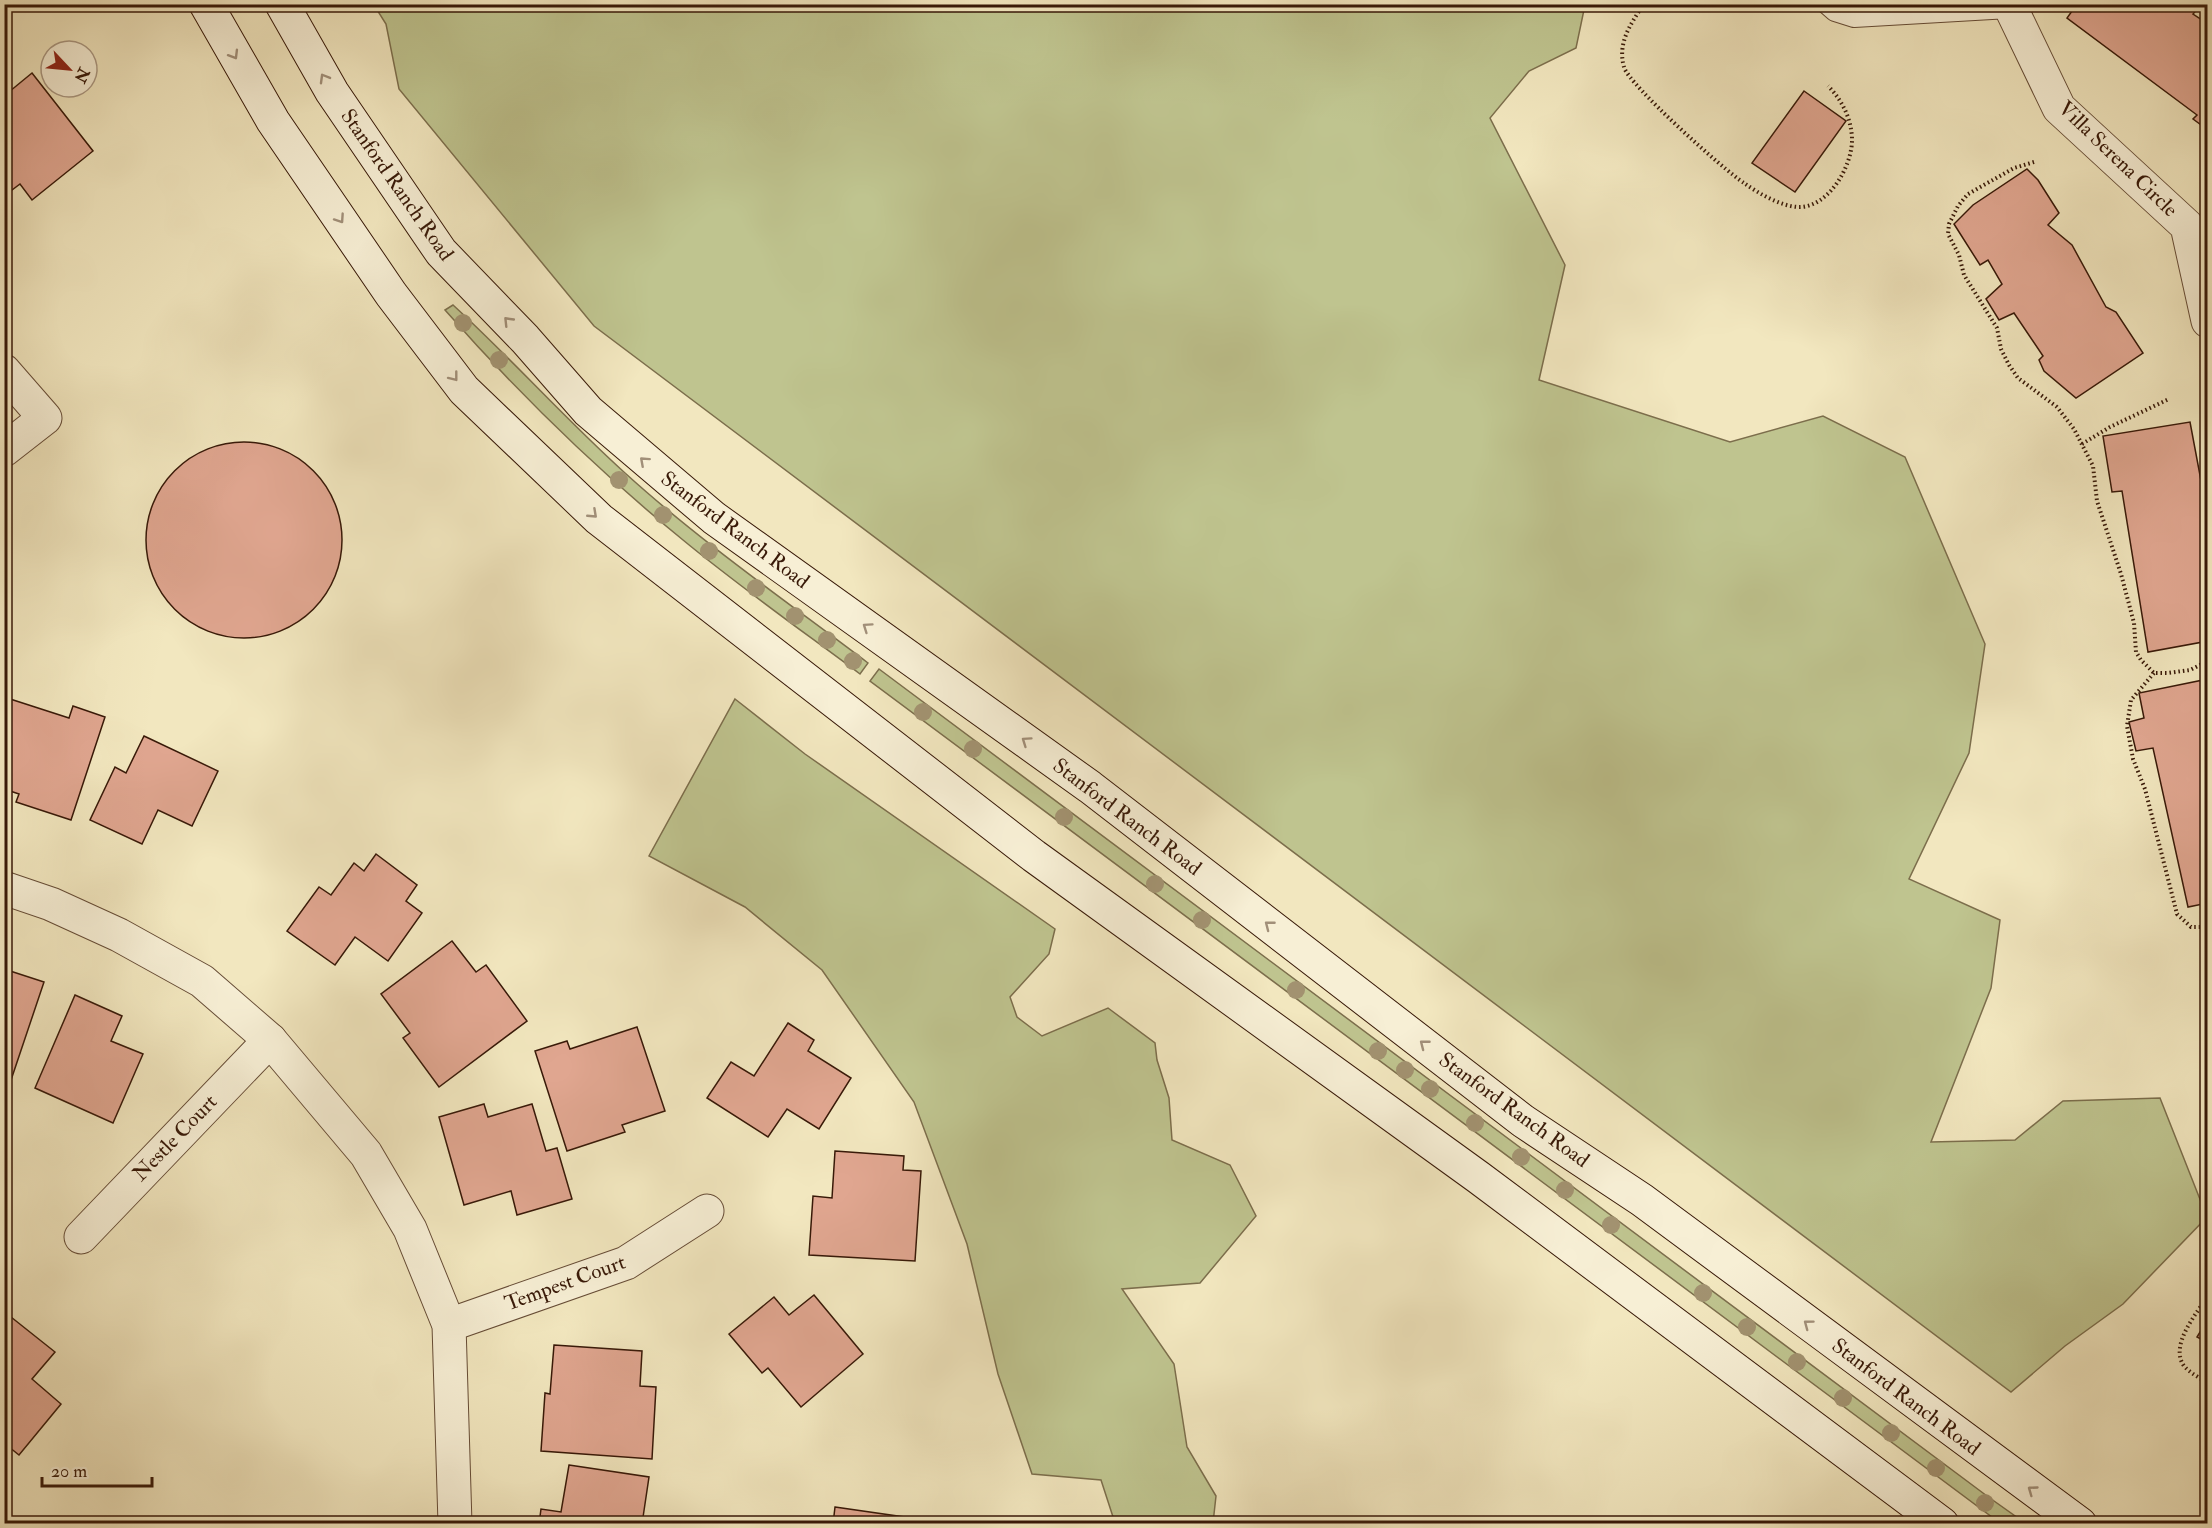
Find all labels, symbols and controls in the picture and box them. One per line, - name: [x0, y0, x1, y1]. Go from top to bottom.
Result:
- north arrow: [39, 39, 99, 99]
- one-way arrow: [227, 49, 239, 59]
- text: N: [69, 63, 94, 87]
- one-way arrow: [320, 74, 331, 84]
- street label: Villa Serena Circle: [2052, 95, 2184, 223]
- street label: Stanford Ranch Road: [334, 104, 460, 267]
- one-way arrow: [333, 212, 344, 223]
- one-way arrow: [504, 317, 515, 327]
- one-way arrow: [447, 370, 458, 381]
- one-way arrow: [640, 457, 650, 468]
- street label: Stanford Ranch Road: [655, 465, 815, 595]
- one-way arrow: [586, 507, 597, 518]
- one-way arrow: [862, 624, 873, 635]
- one-way arrow: [1021, 737, 1032, 748]
- street label: Stanford Ranch Road: [1047, 752, 1207, 882]
- one-way arrow: [1265, 921, 1276, 932]
- one-way arrow: [1419, 1040, 1430, 1051]
- street label: Stanford Ranch Road: [1433, 1046, 1595, 1174]
- street label: Nestle Court: [127, 1089, 223, 1187]
- street label: Tempest Court: [501, 1249, 629, 1317]
- one-way arrow: [1803, 1320, 1814, 1331]
- street label: Stanford Ranch Road: [1826, 1332, 1986, 1462]
- scale bar: [42, 1450, 152, 1488]
- text: 20 m: [51, 1460, 87, 1483]
- one-way arrow: [2028, 1486, 2039, 1497]

